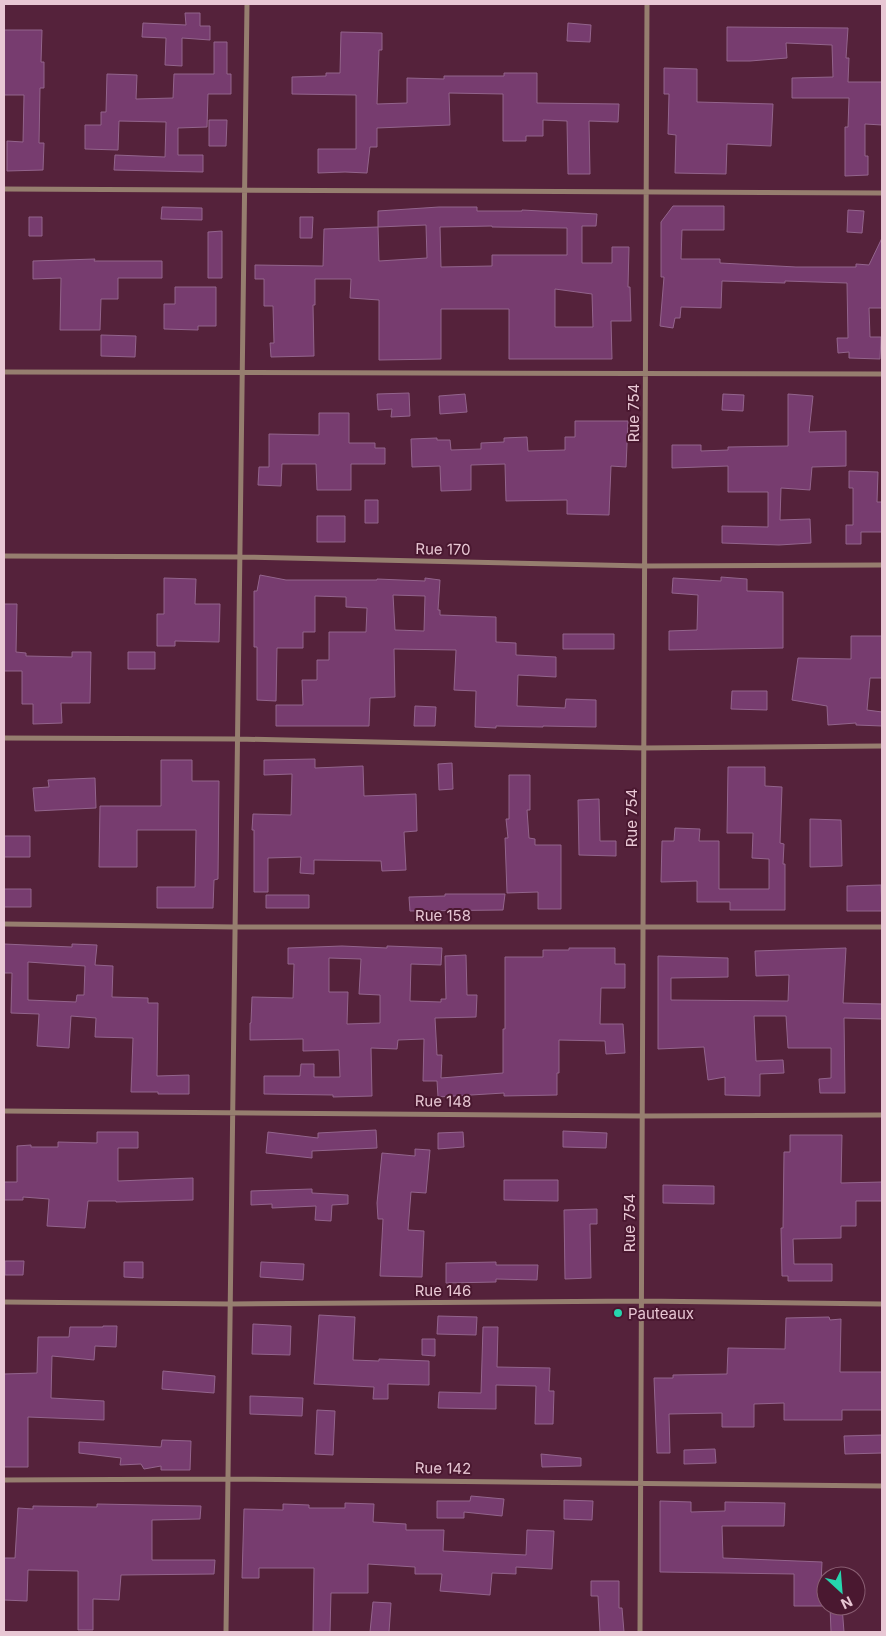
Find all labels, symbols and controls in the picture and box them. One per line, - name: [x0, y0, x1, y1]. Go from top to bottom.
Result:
- street label: Rue 754: [624, 384, 643, 442]
- street label: Rue 170: [415, 539, 471, 559]
- street label: Rue 754: [622, 789, 641, 847]
- street label: Rue 158: [415, 906, 471, 925]
- street label: Rue 148: [415, 1091, 471, 1111]
- street label: Rue 754: [620, 1194, 639, 1252]
- street label: Rue 146: [415, 1281, 471, 1300]
- place label: Pauteaux: [628, 1304, 694, 1323]
- marker: Pauteaux: [612, 1307, 624, 1319]
- street label: Rue 142: [415, 1458, 471, 1478]
- north arrow: [816, 1566, 866, 1616]
- text: N: [838, 1593, 855, 1613]

